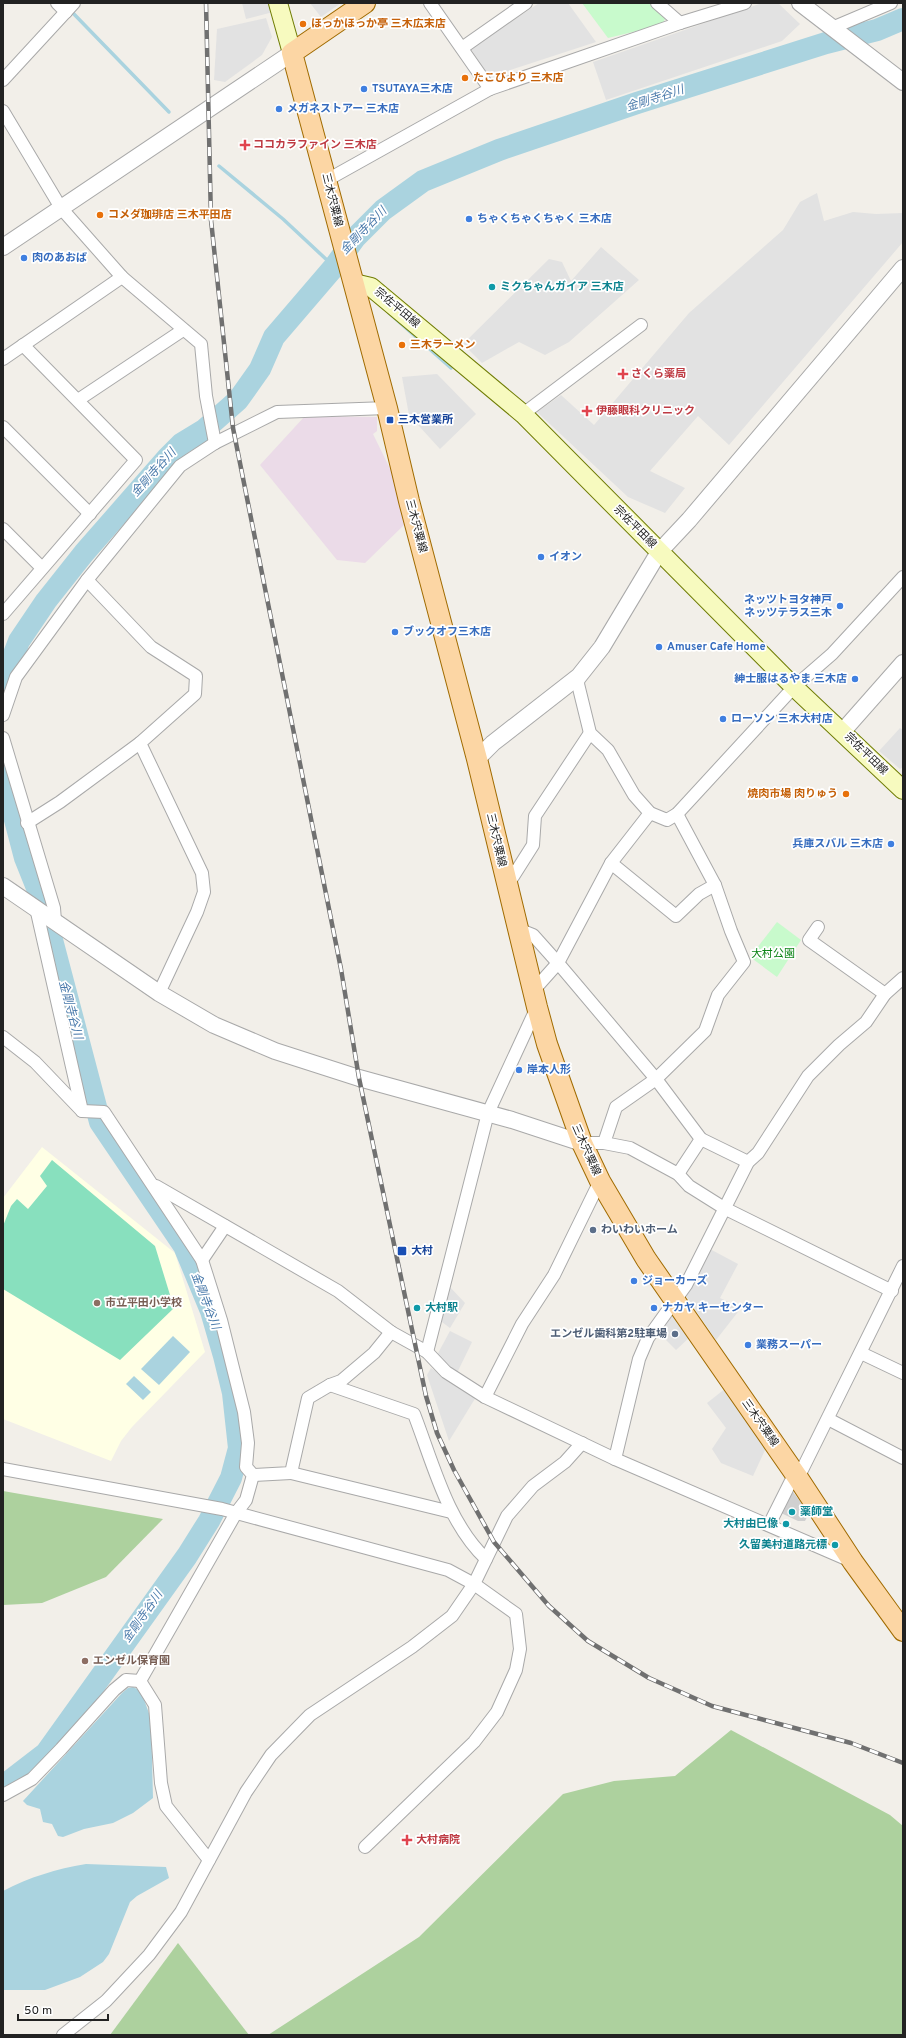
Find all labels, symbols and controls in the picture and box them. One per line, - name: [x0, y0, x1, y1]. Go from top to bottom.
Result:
- place label: ほっかほっか亭 三木広末店: [311, 17, 446, 31]
- marker: ほっかほっか亭 三木広末店: [298, 19, 308, 29]
- place label: たこびより 三木店: [473, 71, 564, 85]
- marker: たこびより 三木店: [460, 73, 470, 83]
- place label: TSUTAYA三木店: [372, 82, 453, 96]
- water label: 金剛寺谷川: [624, 82, 688, 116]
- marker: TSUTAYA三木店: [359, 84, 369, 94]
- place label: メガネストアー 三木店: [287, 102, 399, 116]
- marker: メガネストアー 三木店: [274, 104, 284, 114]
- place label: ココカラファイン 三木店: [253, 138, 377, 152]
- marker: ココカラファイン 三木店: [240, 140, 250, 150]
- street label: 三木宍粟線: [319, 172, 345, 228]
- water label: 金剛寺谷川: [337, 202, 392, 258]
- place label: コメダ珈琲店 三木平田店: [108, 208, 232, 222]
- marker: コメダ珈琲店 三木平田店: [95, 210, 105, 220]
- place label: ちゃくちゃくちゃく 三木店: [477, 212, 612, 226]
- marker: ちゃくちゃくちゃく 三木店: [464, 214, 474, 224]
- place label: 肉のあおば: [32, 251, 87, 265]
- marker: 肉のあおば: [19, 253, 29, 263]
- place label: ミクちゃんガイア 三木店: [500, 280, 624, 294]
- marker: ミクちゃんガイア 三木店: [487, 282, 497, 292]
- street label: 宗佐平田線: [371, 285, 423, 331]
- place label: 三木ラーメン: [410, 338, 476, 352]
- marker: 三木ラーメン: [397, 340, 407, 350]
- place label: さくら薬局: [631, 367, 686, 381]
- marker: さくら薬局: [618, 369, 628, 379]
- place label: 伊藤眼科クリニック: [596, 404, 695, 418]
- marker: 伊藤眼科クリニック: [581, 405, 593, 417]
- place label: 三木営業所: [398, 413, 453, 427]
- marker: 三木営業所: [385, 415, 395, 425]
- water label: 金剛寺谷川: [128, 444, 181, 501]
- street label: 三木宍粟線: [402, 498, 430, 554]
- street label: 宗佐平田線: [611, 503, 659, 551]
- place label: イオン: [549, 550, 582, 564]
- marker: イオン: [536, 552, 546, 562]
- place label: ネッツトヨタ神戸 ネッツテラス三木: [744, 593, 832, 620]
- marker: ネッツトヨタ神戸 ネッツテラス三木: [835, 601, 845, 611]
- place label: ブックオフ三木店: [403, 625, 491, 639]
- marker: ブックオフ三木店: [390, 627, 400, 637]
- place label: Amuser Cafe Home: [667, 640, 766, 654]
- marker: Amuser Cafe Home: [654, 642, 664, 652]
- place label: 紳士服はるやま 三木店: [734, 672, 847, 686]
- marker: 紳士服はるやま 三木店: [850, 674, 860, 684]
- place label: ローソン 三木大村店: [731, 712, 833, 726]
- marker: ローソン 三木大村店: [718, 714, 728, 724]
- street label: 宗佐平田線: [841, 730, 891, 778]
- place label: 焼肉市場 肉りゅう: [747, 787, 838, 801]
- marker: 焼肉市場 肉りゅう: [841, 789, 851, 799]
- street label: 三木宍粟線: [483, 812, 509, 868]
- place label: 兵庫スバル 三木店: [792, 837, 883, 851]
- marker: 兵庫スバル 三木店: [886, 839, 896, 849]
- park label: 大村公園: [751, 947, 795, 961]
- water label: 金剛寺谷川: [55, 979, 86, 1043]
- place label: 岸本人形: [527, 1063, 571, 1077]
- marker: 岸本人形: [514, 1065, 524, 1075]
- street label: 三木宍粟線: [568, 1122, 604, 1178]
- place label: わいわいホーム: [601, 1223, 678, 1237]
- marker: わいわいホーム: [588, 1225, 598, 1235]
- place label: 大村: [411, 1244, 433, 1258]
- marker: 大村: [396, 1245, 408, 1257]
- water label: 金剛寺谷川: [187, 1270, 224, 1334]
- place label: ジョーカーズ: [642, 1274, 707, 1288]
- marker: ジョーカーズ: [629, 1276, 639, 1286]
- place label: 市立平田小学校: [105, 1296, 182, 1310]
- marker: 市立平田小学校: [92, 1298, 102, 1308]
- place label: 大村駅: [425, 1301, 458, 1315]
- place label: ナカヤ キーセンター: [662, 1301, 764, 1315]
- marker: 大村駅: [412, 1303, 422, 1313]
- marker: ナカヤ キーセンター: [649, 1303, 659, 1313]
- place label: エンゼル歯科第2駐車場: [550, 1327, 667, 1341]
- marker: エンゼル歯科第2駐車場: [670, 1329, 680, 1339]
- place label: 業務スーパー: [756, 1338, 822, 1352]
- marker: 業務スーパー: [743, 1340, 753, 1350]
- street label: 三木宍粟線: [738, 1396, 782, 1450]
- place label: 薬師堂: [800, 1505, 833, 1519]
- marker: 薬師堂: [787, 1507, 797, 1517]
- place label: 大村由巳像: [723, 1517, 778, 1531]
- marker: 大村由巳像: [781, 1519, 791, 1529]
- place label: 久留美村道路元標: [739, 1538, 827, 1552]
- marker: 久留美村道路元標: [830, 1540, 840, 1550]
- water label: 金剛寺谷川: [119, 1586, 168, 1646]
- place label: エンゼル保育園: [93, 1654, 170, 1668]
- marker: エンゼル保育園: [80, 1656, 90, 1666]
- place label: 大村病院: [416, 1833, 460, 1847]
- marker: 大村病院: [401, 1834, 413, 1846]
- scale bar: [18, 1996, 108, 2022]
- text: 50 m: [24, 2003, 52, 2019]

